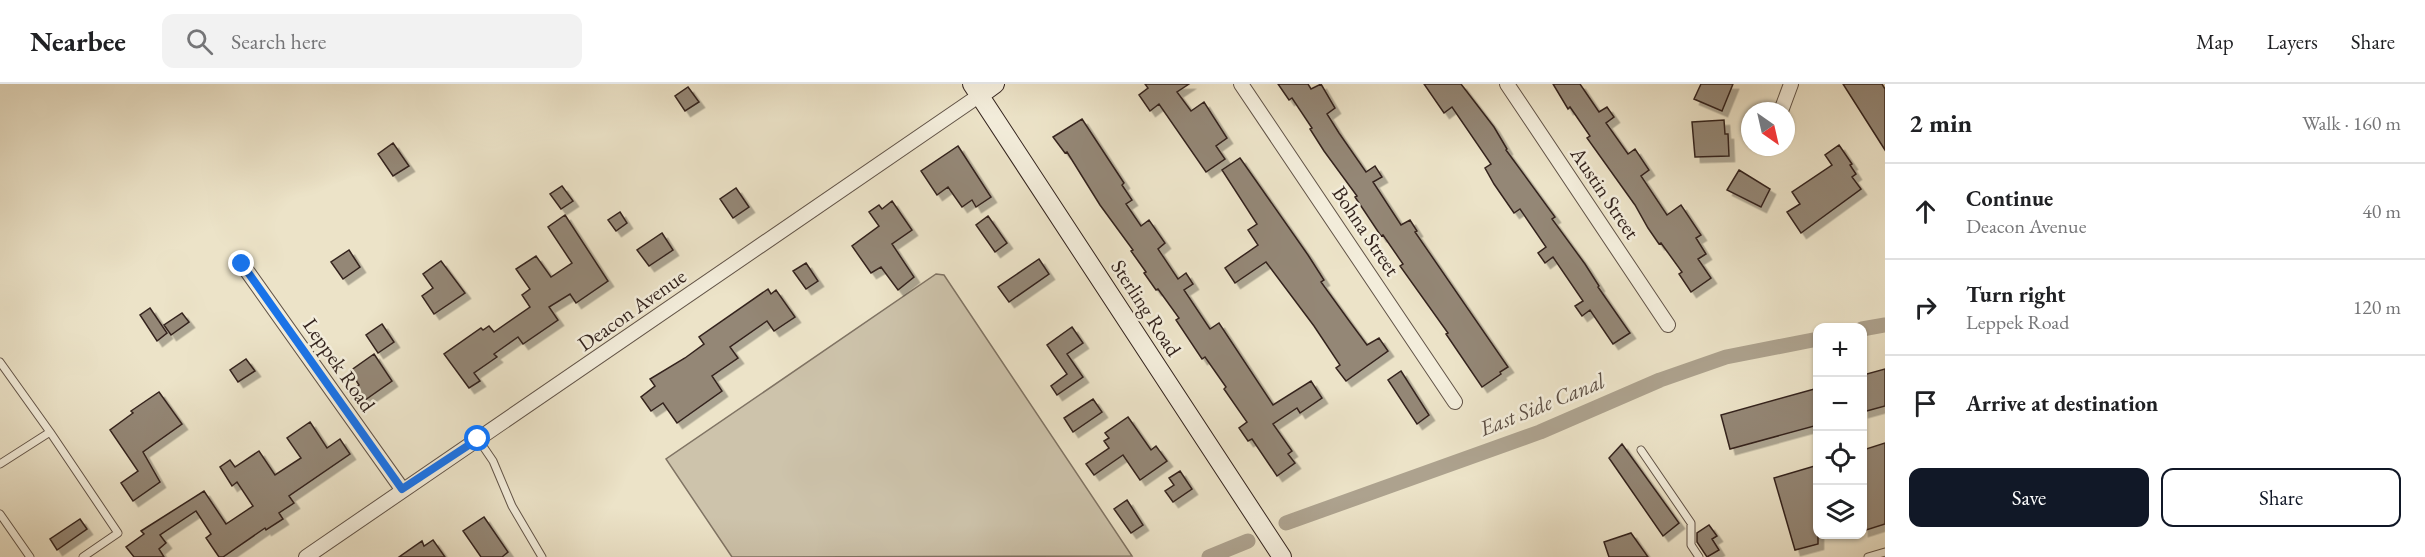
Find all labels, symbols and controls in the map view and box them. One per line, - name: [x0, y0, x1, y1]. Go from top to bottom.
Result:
- search box: [162, 14, 582, 68]
- text: Nearbee: [30, 23, 126, 59]
- icon: search: [183, 25, 216, 58]
- text: Search here: [231, 27, 326, 56]
- text: Map: [2196, 28, 2234, 55]
- text: Layers: [2267, 28, 2318, 55]
- text: Share: [2351, 28, 2395, 55]
- north arrow: [1741, 102, 1795, 156]
- text: 2 min: [1909, 106, 1972, 140]
- text: Walk · 160 m: [2302, 110, 2401, 136]
- street label: Austin Street: [1564, 141, 1646, 244]
- street label: Bohna Street: [1326, 180, 1407, 281]
- text: Continue: [1966, 184, 2053, 213]
- icon: ahead: [1909, 195, 1942, 228]
- text: 40 m: [2362, 198, 2401, 224]
- text: Deacon Avenue: [1966, 213, 2086, 239]
- route end: [228, 250, 254, 276]
- street label: Sterling Road: [1105, 254, 1188, 362]
- street label: Deacon Avenue: [572, 262, 691, 357]
- text: Turn right: [1966, 280, 2065, 309]
- icon: right: [1909, 291, 1942, 324]
- text: 120 m: [2353, 294, 2401, 320]
- text: Leppek Road: [1966, 309, 2069, 335]
- street label: Leppek Road: [297, 313, 382, 417]
- map controls: [1813, 323, 1867, 539]
- button: +: [1813, 323, 1867, 377]
- water label: East Side Canal: [1474, 366, 1610, 443]
- button: −: [1813, 377, 1867, 431]
- icon: arrive: [1909, 387, 1942, 420]
- text: Arrive at destination: [1966, 389, 2158, 418]
- route start: [464, 425, 490, 451]
- button: locate: [1813, 431, 1867, 485]
- button: Save: [1909, 468, 2149, 527]
- button: Share: [2161, 468, 2401, 527]
- button: layers: [1813, 485, 1867, 539]

